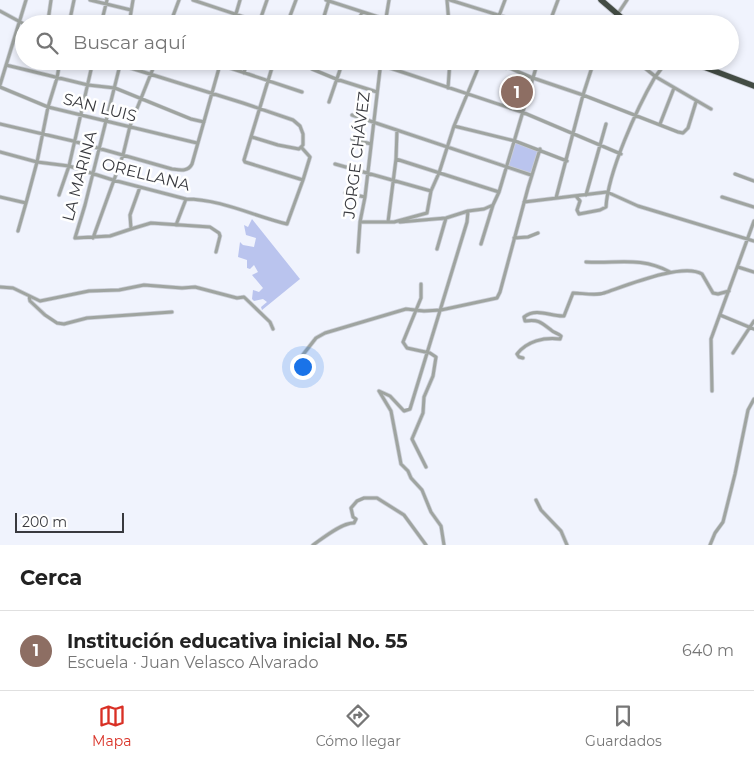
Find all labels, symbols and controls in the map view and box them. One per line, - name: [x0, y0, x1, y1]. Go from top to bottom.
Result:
- search box: [15, 15, 739, 70]
- icon: search: [33, 29, 61, 57]
- text: Buscar aquí: [73, 31, 186, 54]
- pin: 1: [501, 73, 533, 111]
- street label: SAN LUIS: [61, 89, 139, 126]
- street label: JORGE CHÁVEZ: [339, 91, 374, 221]
- street label: LA MARINA: [58, 128, 101, 223]
- street label: ORELLANA: [100, 154, 193, 195]
- your location: [290, 354, 316, 380]
- scale bar: [15, 510, 124, 533]
- text: 200 m: [22, 513, 67, 531]
- text: Cerca: [20, 565, 82, 590]
- text: Institución educativa inicial No. 55: [67, 630, 408, 653]
- text: 1: [33, 641, 39, 660]
- text: 640 m: [682, 641, 734, 660]
- text: Escuela · Juan Velasco Alvarado: [67, 653, 318, 672]
- tab: Mapa: [92, 702, 131, 750]
- tab: Cómo llegar: [316, 702, 401, 750]
- tab: Guardados: [585, 702, 662, 750]

